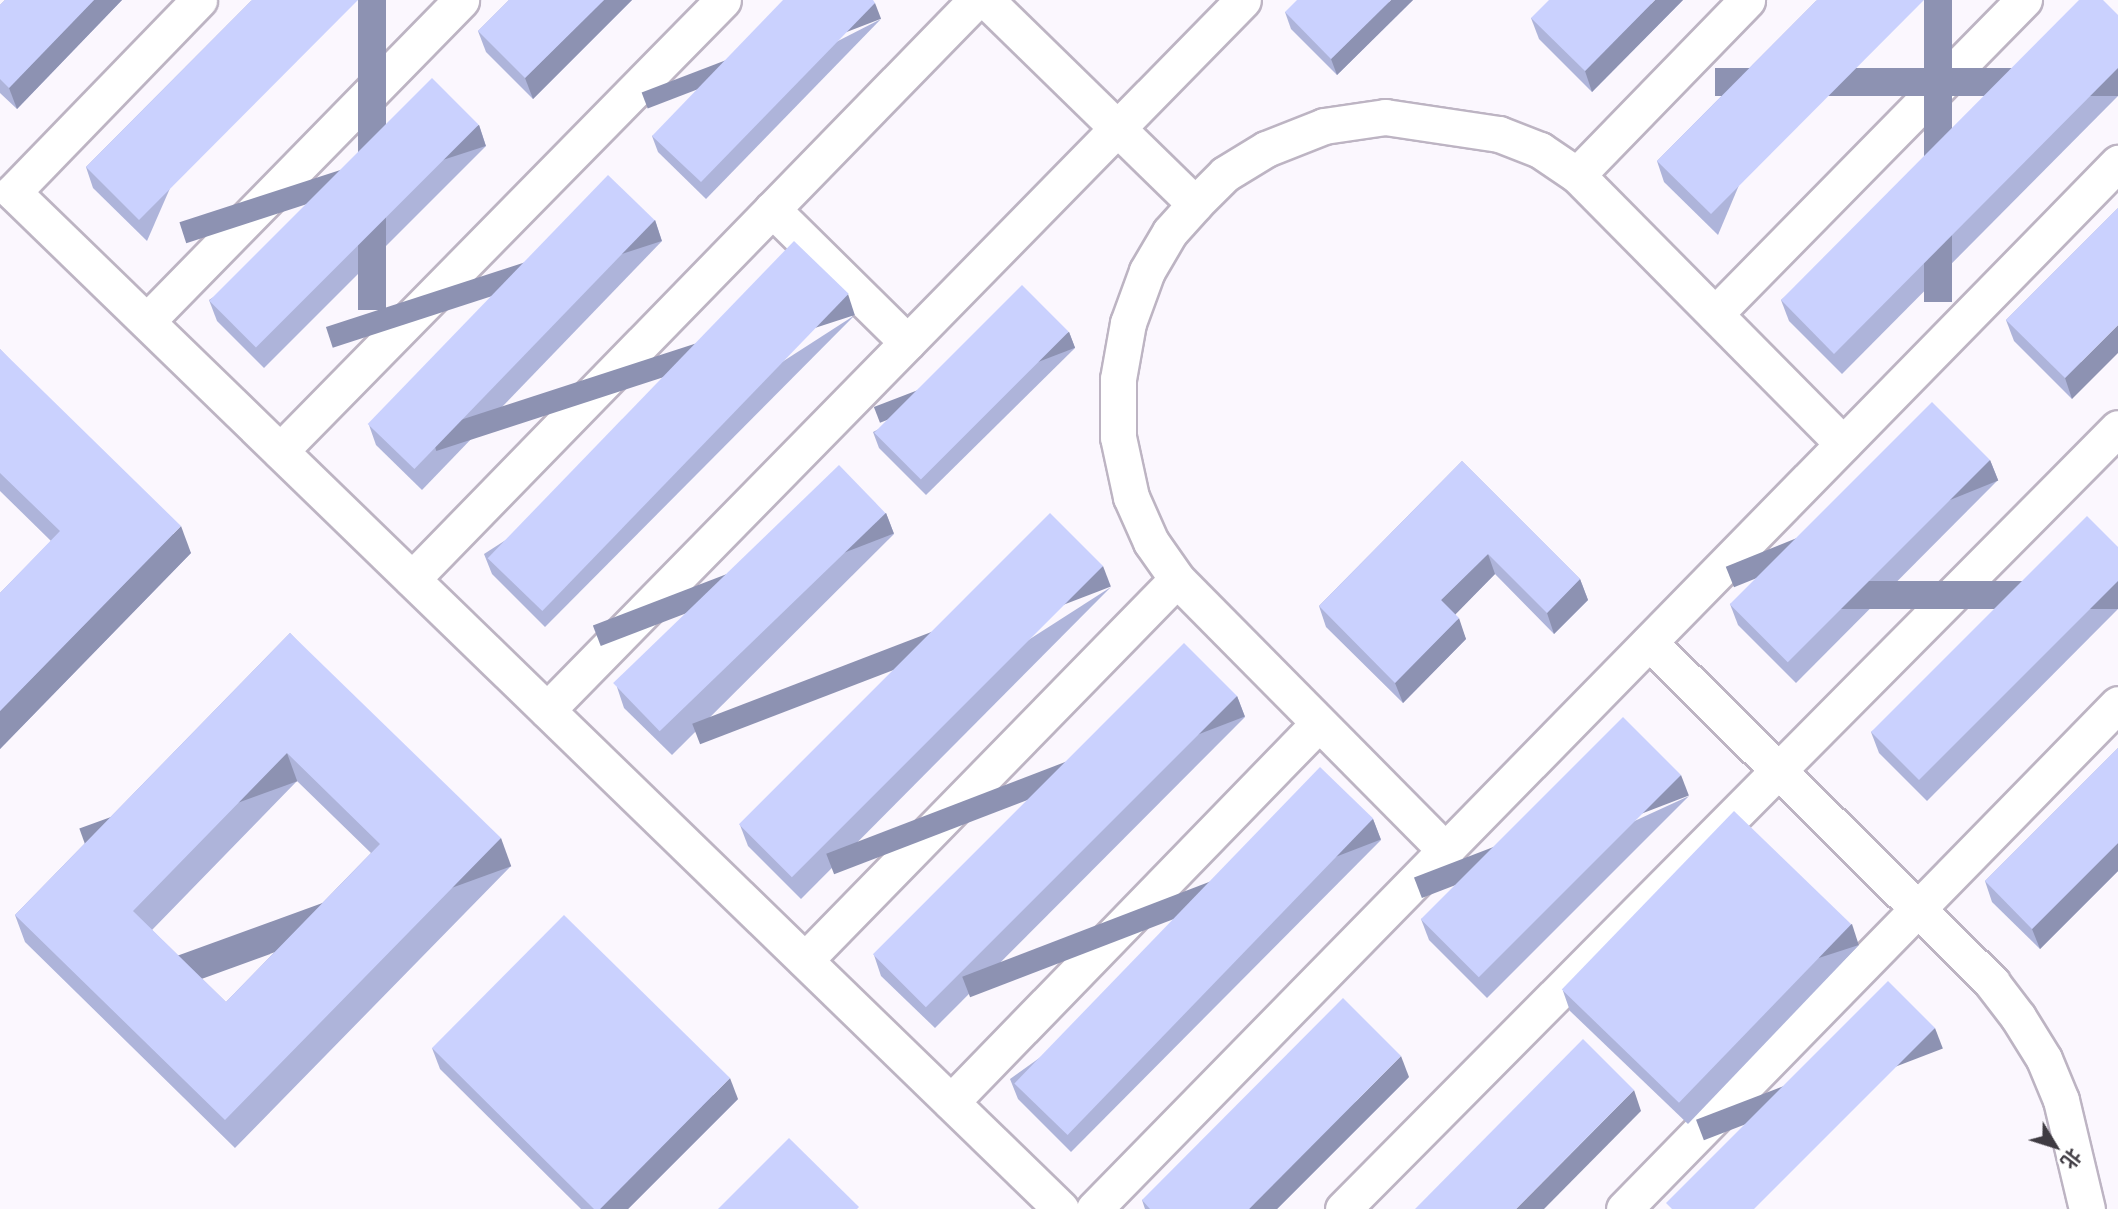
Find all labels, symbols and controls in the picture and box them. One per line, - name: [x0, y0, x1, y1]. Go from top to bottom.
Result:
- north arrow: [2020, 1111, 2090, 1181]
- text: 北: [2055, 1143, 2088, 1174]

